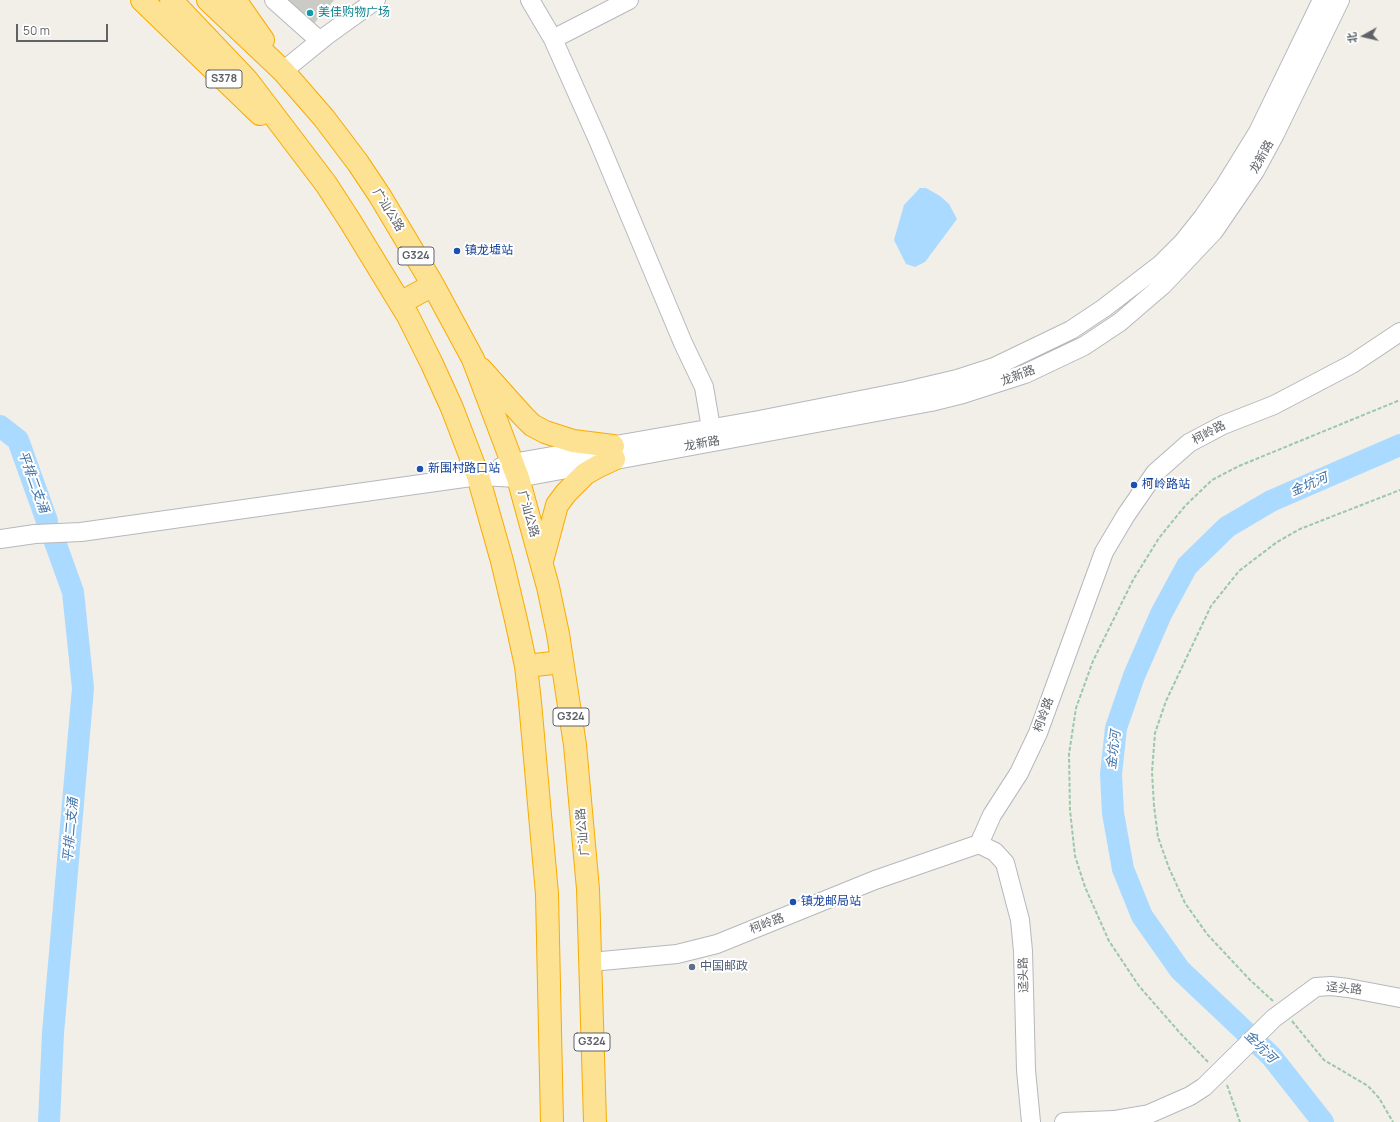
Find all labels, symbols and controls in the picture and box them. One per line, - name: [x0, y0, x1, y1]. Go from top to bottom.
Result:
- place label: 美佳购物广场: [318, 6, 390, 20]
- marker: 美佳购物广场: [305, 8, 315, 18]
- scale bar: [18, 16, 110, 42]
- north arrow: [1344, 16, 1384, 56]
- text: 50 m: [23, 22, 50, 39]
- text: 北: [1343, 31, 1360, 44]
- road number: S378: [206, 70, 242, 88]
- street label: 龙新路: [1247, 138, 1277, 176]
- street label: 广汕公路: [369, 186, 407, 234]
- place label: 镇龙墟站: [465, 244, 513, 258]
- marker: 镇龙墟站: [452, 246, 462, 256]
- road number: G324: [398, 247, 434, 265]
- street label: 龙新路: [999, 363, 1037, 389]
- street label: 柯岭路: [1190, 418, 1228, 448]
- street label: 龙新路: [683, 434, 721, 454]
- water label: 平排二支涌: [15, 449, 51, 515]
- place label: 新围村路口站: [428, 462, 500, 476]
- marker: 新围村路口站: [415, 464, 425, 474]
- water label: 金坑河: [1288, 470, 1330, 500]
- place label: 柯岭路站: [1142, 478, 1190, 492]
- marker: 柯岭路站: [1129, 480, 1139, 490]
- street label: 广汕公路: [514, 489, 542, 539]
- street label: 柯岭路: [1031, 696, 1057, 734]
- road number: G324: [553, 708, 589, 726]
- water label: 金坑河: [1104, 730, 1124, 770]
- water label: 平排二支涌: [60, 797, 82, 863]
- street label: 广汕公路: [574, 807, 592, 857]
- place label: 镇龙邮局站: [801, 895, 861, 909]
- marker: 镇龙邮局站: [788, 897, 798, 907]
- street label: 柯岭路: [748, 911, 786, 937]
- street label: 迳头路: [1016, 957, 1032, 993]
- place label: 中国邮政: [700, 960, 748, 974]
- marker: 中国邮政: [687, 962, 697, 972]
- street label: 迳头路: [1325, 980, 1363, 998]
- water label: 金坑河: [1241, 1028, 1279, 1066]
- road number: G324: [574, 1033, 610, 1051]

